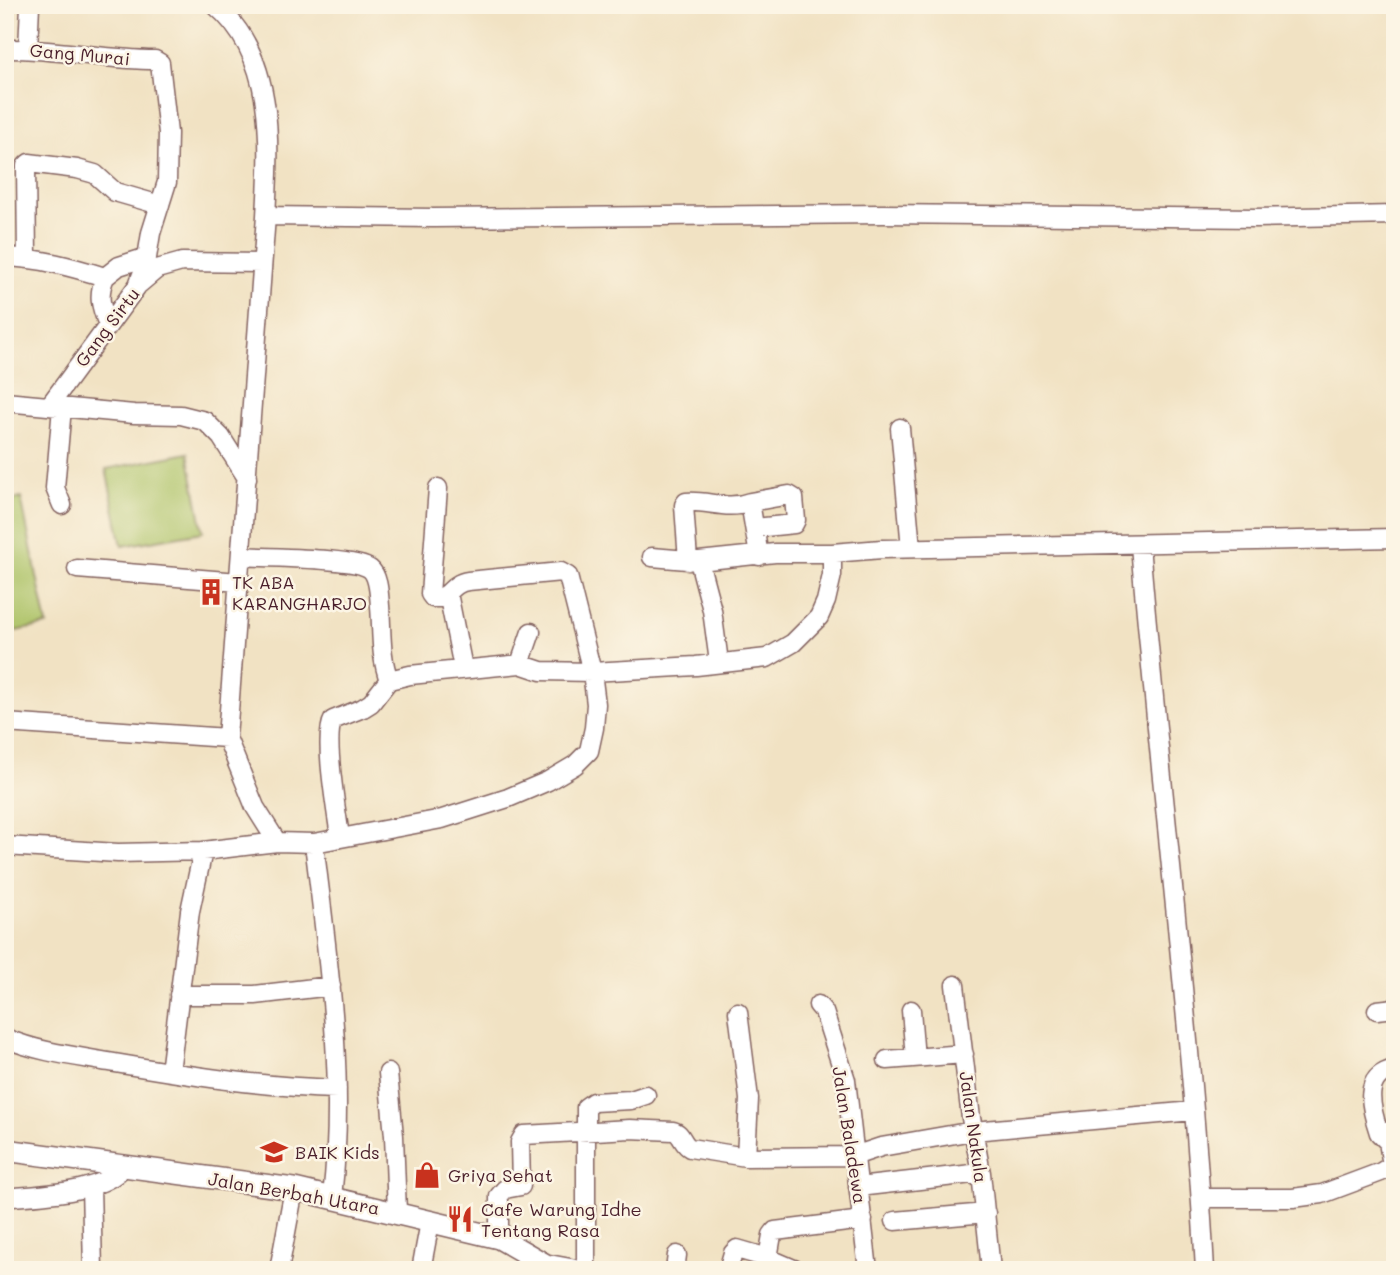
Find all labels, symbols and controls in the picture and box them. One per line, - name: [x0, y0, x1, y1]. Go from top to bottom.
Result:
- street label: Gang Murai: [29, 38, 131, 70]
- street label: Gang Sirtu: [69, 283, 145, 371]
- place label: TK ABA KARANGHARJO: [232, 570, 367, 615]
- building icon: TK ABA KARANGHARJO: [196, 577, 226, 607]
- street label: Jalan Baladewa: [827, 1065, 873, 1205]
- street label: Jalan Nakula: [954, 1070, 994, 1184]
- school or university icon: BAIK Kids: [259, 1137, 289, 1167]
- place label: BAIK Kids: [295, 1140, 380, 1164]
- shop icon: Griya Sehat: [412, 1160, 442, 1190]
- place label: Griya Sehat: [448, 1163, 553, 1187]
- street label: Jalan Berbah Utara: [206, 1166, 382, 1220]
- place label: Cafe Warung Idhe Tentang Rasa: [481, 1197, 642, 1242]
- restaurant icon: Cafe Warung Idhe Tentang Rasa: [445, 1204, 475, 1234]

